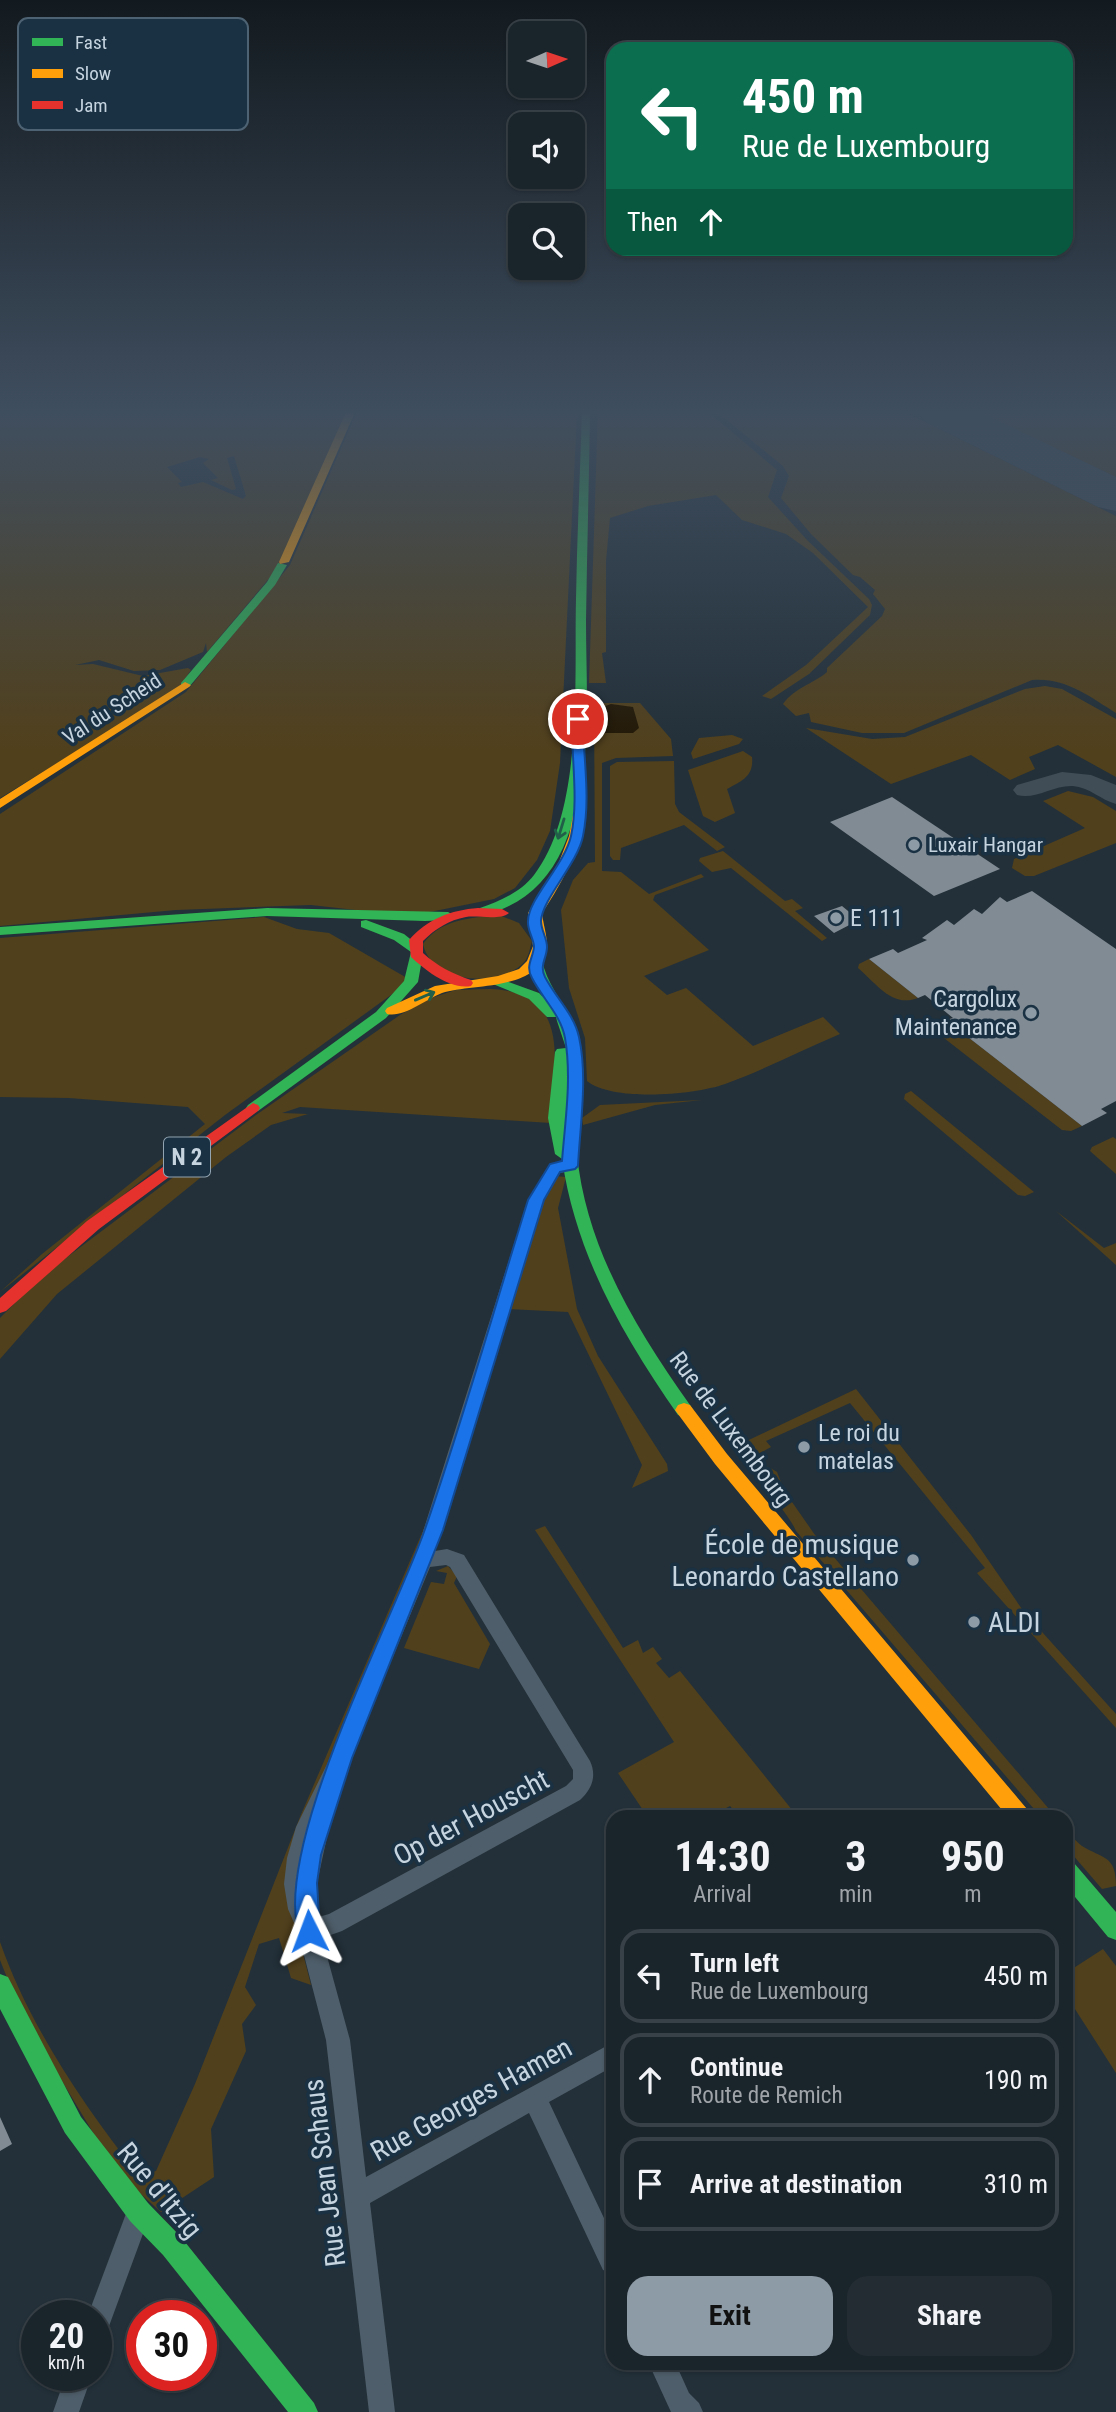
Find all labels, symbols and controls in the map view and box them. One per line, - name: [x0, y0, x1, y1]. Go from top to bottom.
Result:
- legend: [18, 18, 248, 130]
- north arrow: [508, 21, 584, 98]
- map controls: [508, 21, 585, 280]
- text: Fast: [75, 31, 107, 54]
- text: Slow: [75, 62, 111, 85]
- text: 450 m: [742, 68, 864, 125]
- icon: left: [627, 70, 718, 161]
- text: Jam: [75, 94, 108, 117]
- button: sound: [508, 112, 585, 189]
- text: Rue de Luxembourg: [742, 127, 990, 165]
- button: search: [508, 203, 585, 280]
- icon: ahead: [692, 203, 730, 241]
- text: Then: [627, 207, 678, 237]
- street label: Val du Scheid: [58, 668, 166, 750]
- pin: [548, 689, 608, 749]
- icon: arrive: [559, 700, 597, 738]
- one-way arrow: [553, 818, 566, 840]
- place label: Luxair Hangar: [928, 833, 1043, 857]
- marker: Luxair Hangar: [906, 837, 922, 853]
- place label: E 111: [850, 904, 903, 932]
- marker: E 111: [828, 910, 844, 926]
- place label: Cargolux Maintenance: [895, 985, 1017, 1041]
- one-way arrow: [414, 988, 435, 1001]
- marker: Cargolux Maintenance: [1023, 1005, 1039, 1021]
- road number: N 2: [164, 1138, 210, 1176]
- street label: Rue de Luxembourg: [664, 1346, 798, 1512]
- place label: Le roi du matelas: [818, 1419, 900, 1475]
- marker: Le roi du matelas: [796, 1439, 812, 1455]
- place label: École de musique Leonardo Castellano: [672, 1528, 899, 1593]
- marker: École de musique Leonardo Castellano: [905, 1552, 921, 1568]
- place label: ALDI: [988, 1606, 1040, 1639]
- marker: ALDI: [966, 1614, 982, 1630]
- street label: Op der Houscht: [388, 1763, 555, 1872]
- text: 14:30: [674, 1832, 771, 1881]
- text: 3: [845, 1832, 866, 1881]
- text: 950: [941, 1832, 1005, 1881]
- text: Arrival: [693, 1881, 752, 1908]
- text: min: [839, 1881, 873, 1908]
- text: m: [964, 1881, 981, 1908]
- position arrow: [272, 1894, 346, 1968]
- text: Turn left: [690, 1948, 779, 1978]
- icon: left: [631, 1957, 669, 1995]
- text: 450 m: [984, 1961, 1048, 1991]
- text: Rue de Luxembourg: [690, 1978, 869, 2005]
- street label: Rue Georges Hamen: [365, 2031, 577, 2168]
- text: Continue: [690, 2052, 783, 2082]
- icon: ahead: [631, 2061, 669, 2099]
- text: 190 m: [984, 2065, 1048, 2095]
- street label: Rue Jean Schaus: [297, 2077, 352, 2269]
- text: Route de Remich: [690, 2082, 843, 2109]
- street label: Rue d'Itzig: [110, 2136, 209, 2245]
- icon: arrive: [631, 2165, 669, 2203]
- text: Arrive at destination: [690, 2169, 902, 2199]
- text: 310 m: [984, 2169, 1048, 2199]
- button: Exit: [627, 2276, 833, 2356]
- button: Share: [847, 2276, 1052, 2356]
- speed limit sign: 30: [126, 2300, 217, 2391]
- text: 20: [49, 2316, 84, 2357]
- text: km/h: [48, 2352, 85, 2373]

